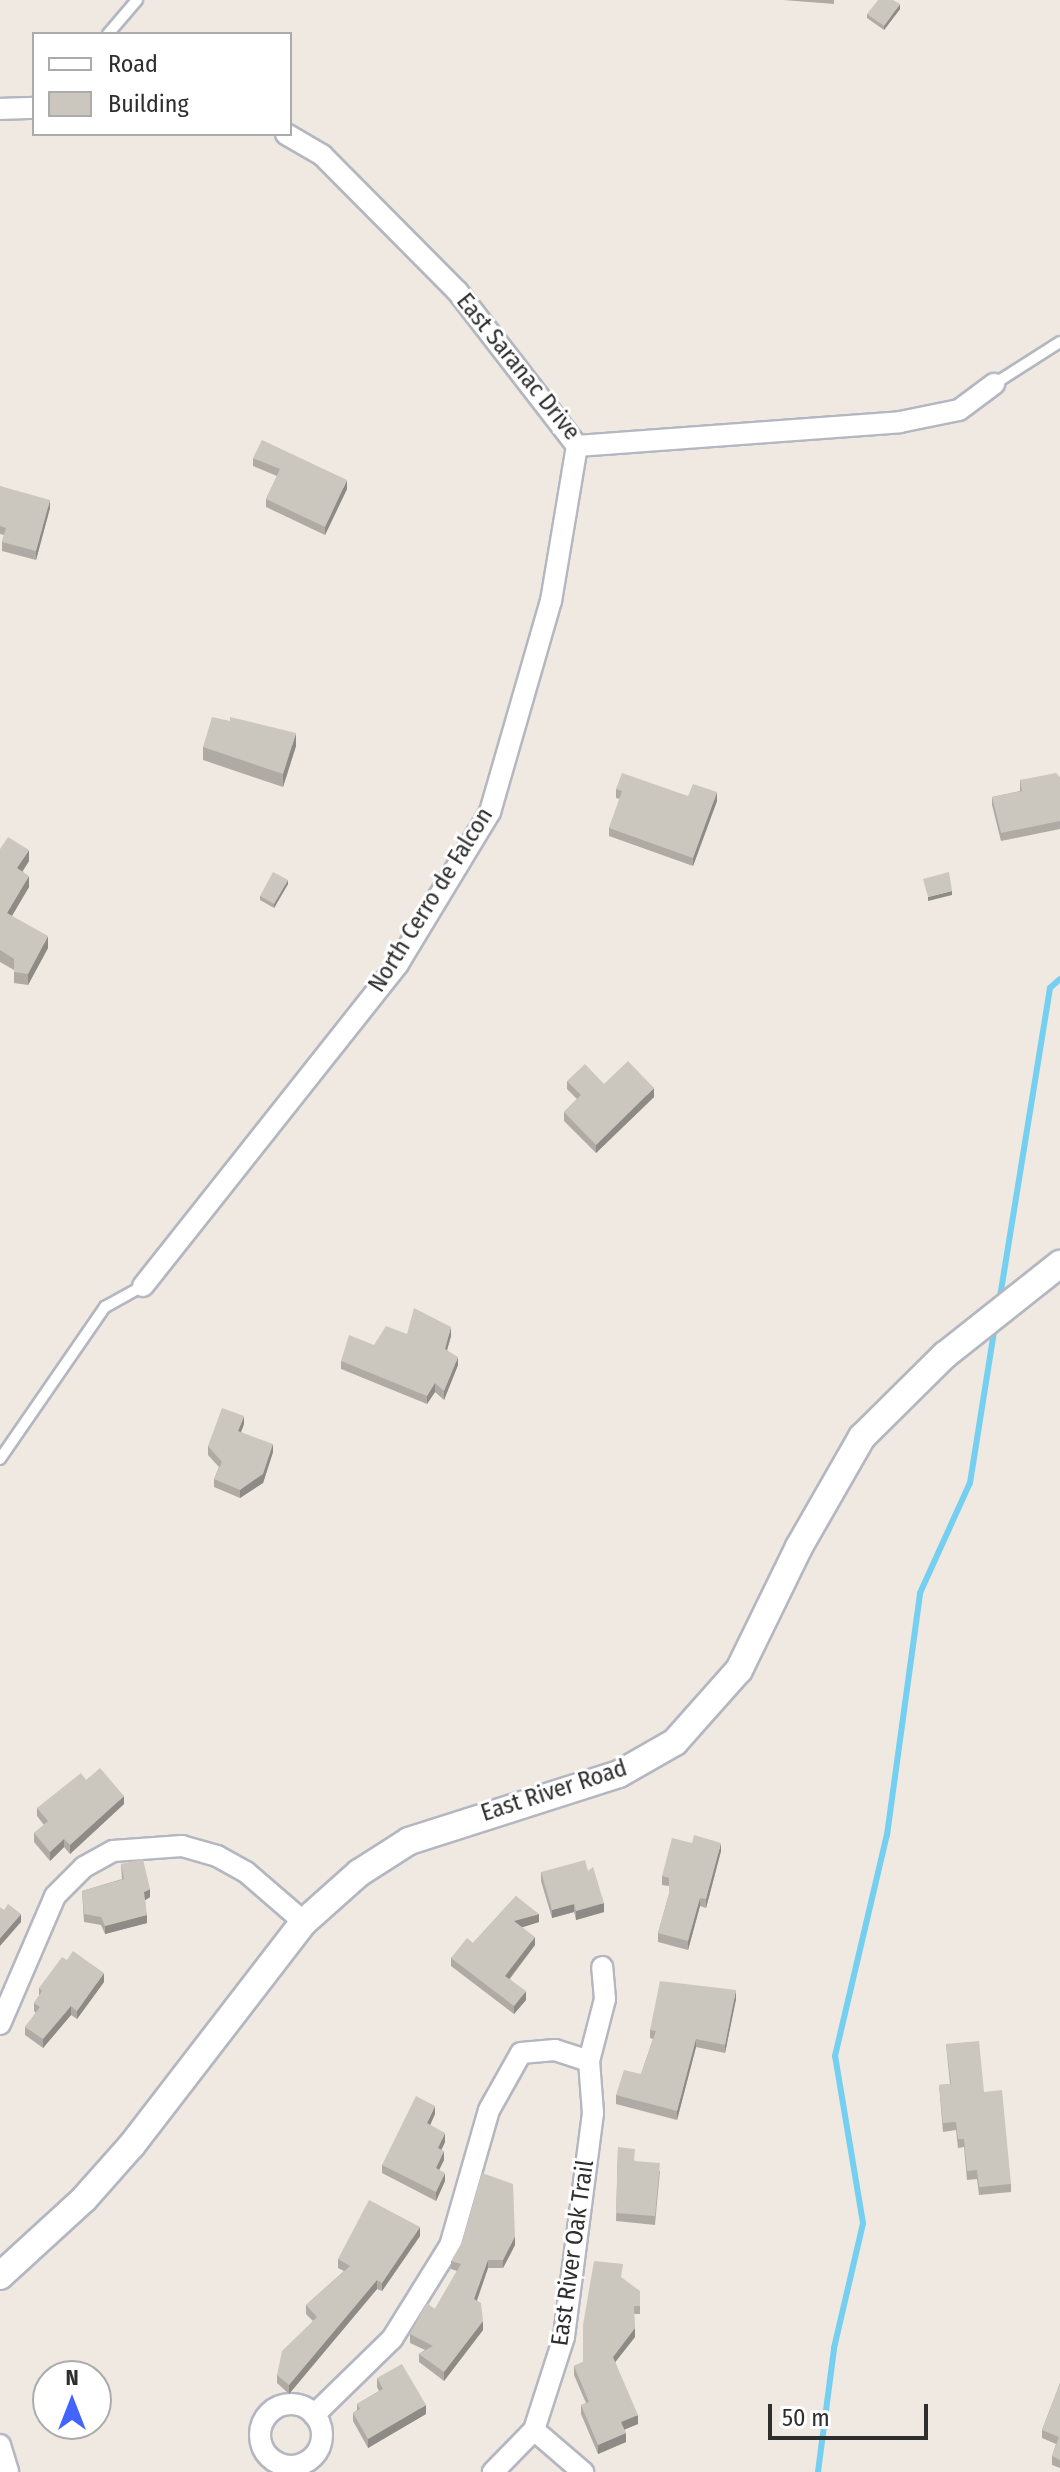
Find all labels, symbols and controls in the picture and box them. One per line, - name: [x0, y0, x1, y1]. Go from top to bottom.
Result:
- legend: [32, 32, 292, 136]
- text: Road: [108, 50, 158, 78]
- text: Building: [108, 90, 189, 118]
- street label: East Saranac Drive: [450, 288, 586, 446]
- street label: North Cerro de Falcon: [363, 803, 499, 997]
- street label: East River Road: [477, 1754, 631, 1828]
- street label: East River Oak Trail: [546, 2158, 600, 2348]
- north arrow: [32, 2360, 112, 2440]
- text: N: [65, 2364, 79, 2391]
- scale bar: [772, 2388, 932, 2438]
- text: 50 m: [782, 2404, 830, 2432]

